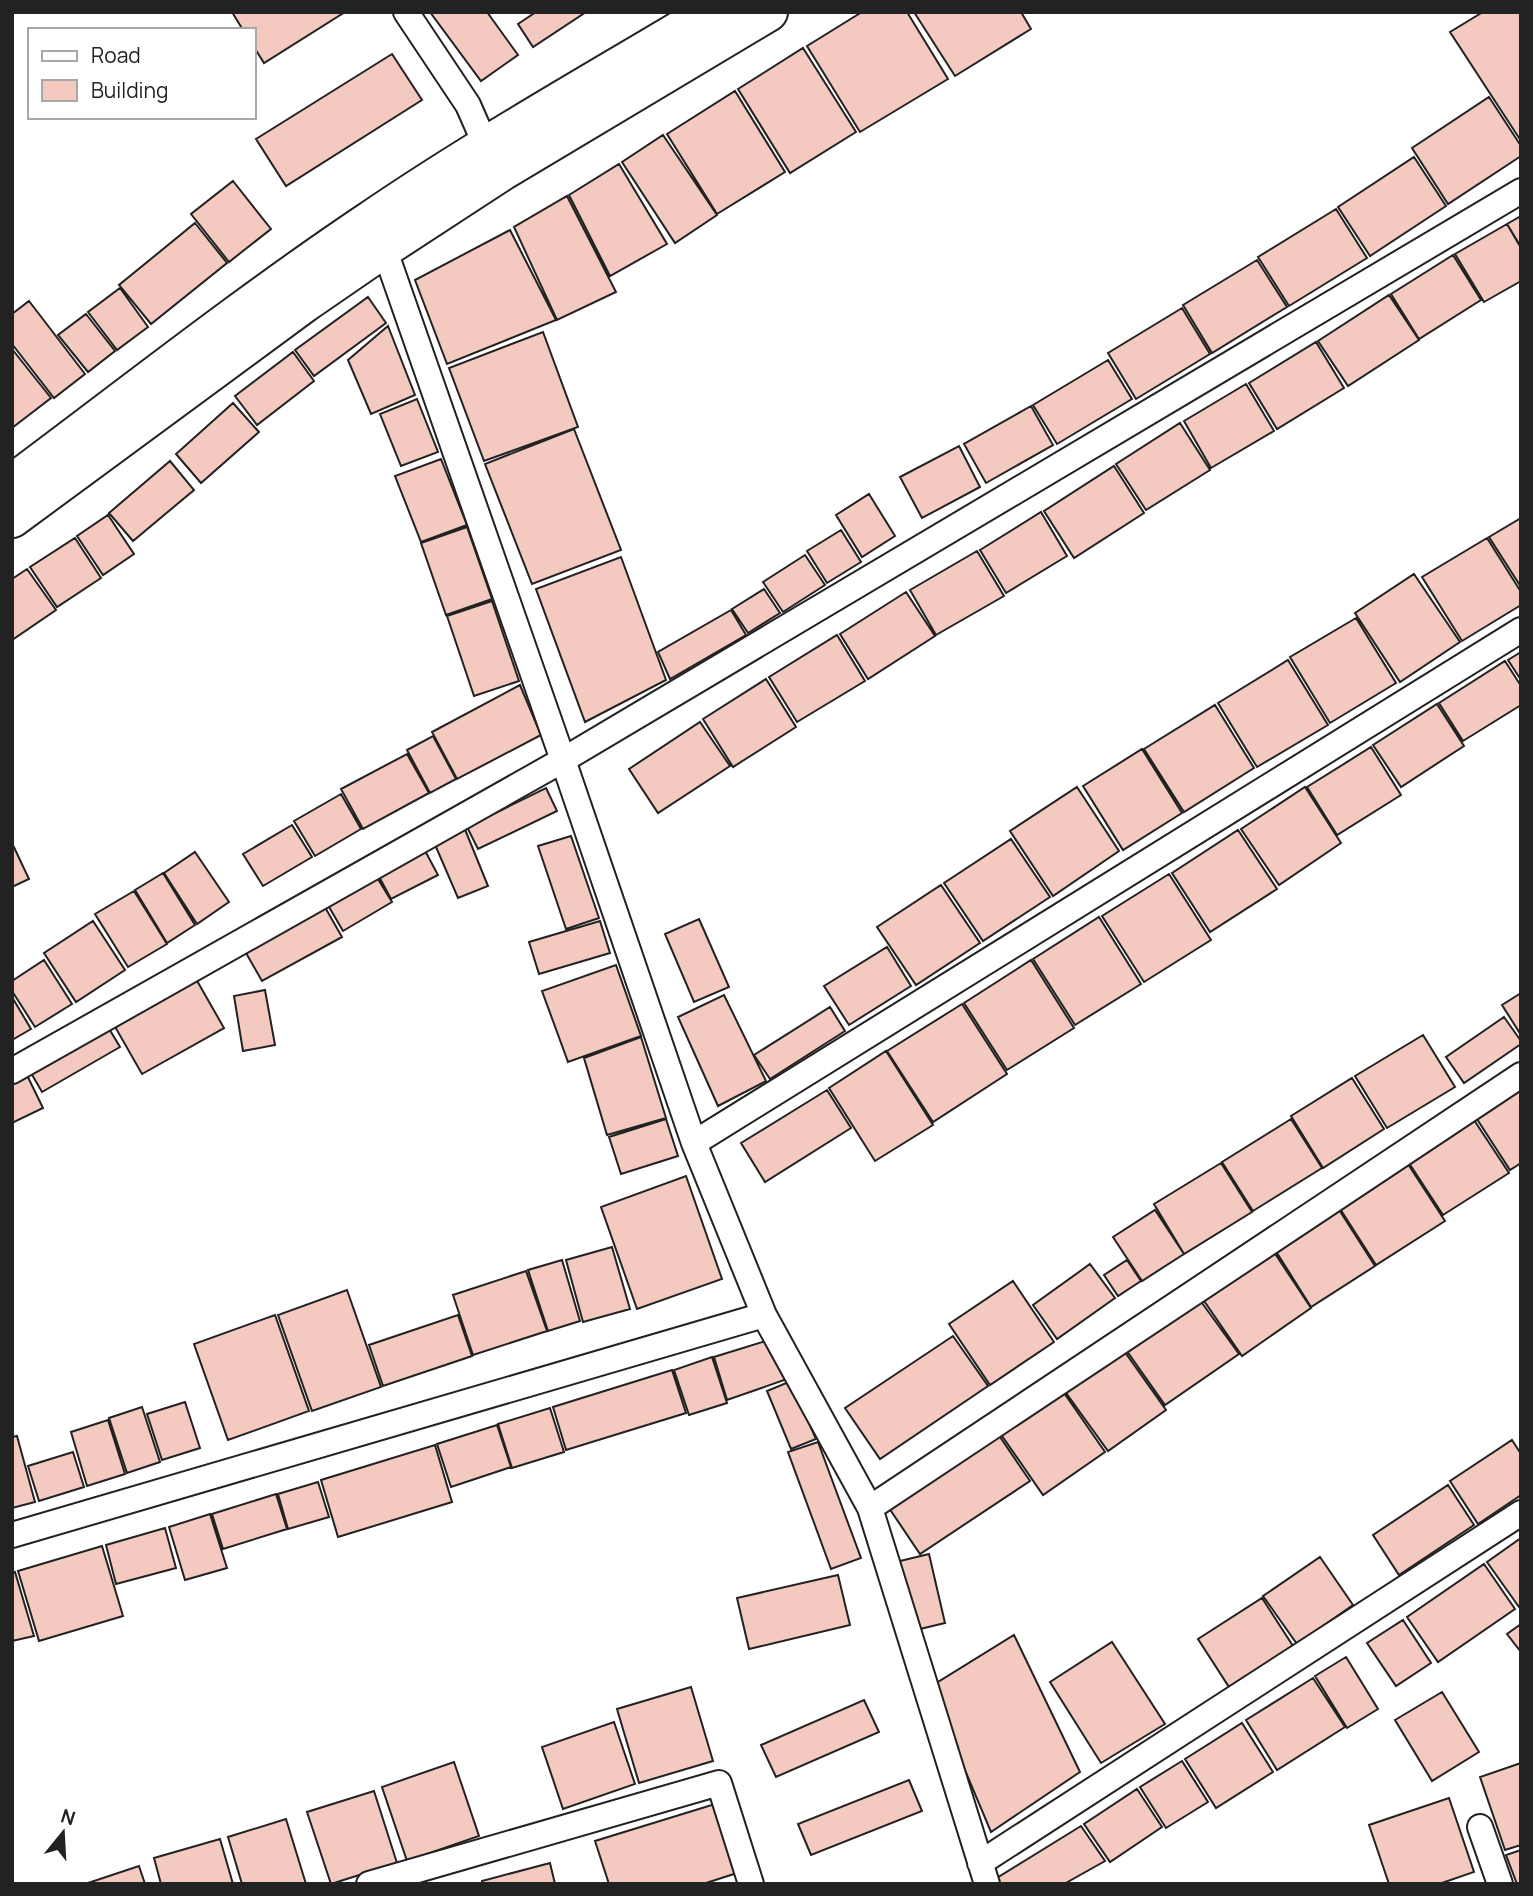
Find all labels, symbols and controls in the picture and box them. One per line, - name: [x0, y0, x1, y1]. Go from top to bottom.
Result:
- legend: [28, 28, 256, 119]
- text: Road: [91, 41, 141, 69]
- text: Building: [91, 76, 168, 104]
- north arrow: [28, 1798, 98, 1868]
- text: N: [58, 1802, 79, 1831]

